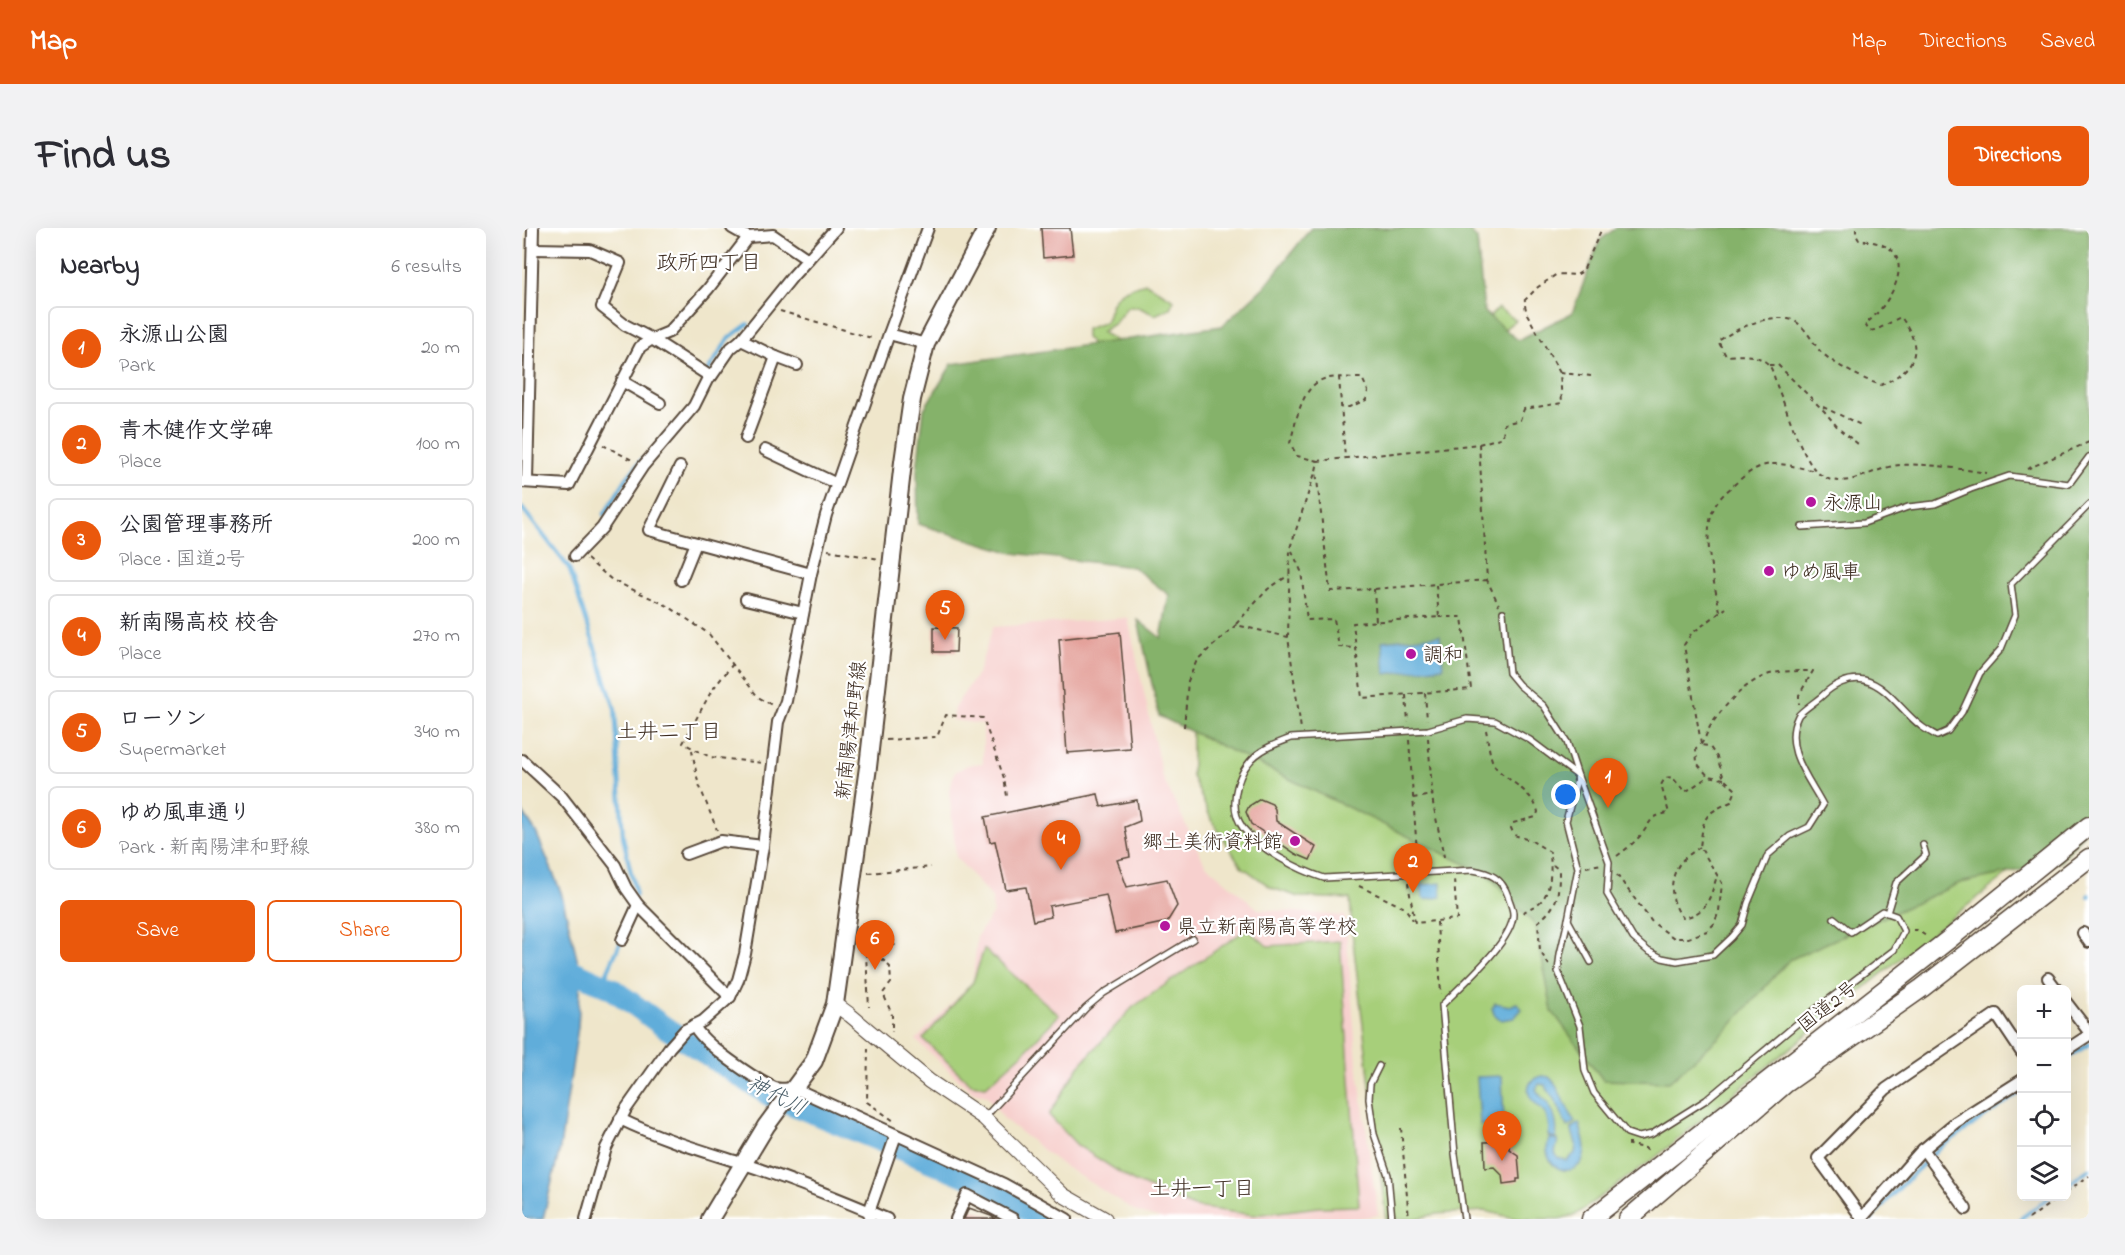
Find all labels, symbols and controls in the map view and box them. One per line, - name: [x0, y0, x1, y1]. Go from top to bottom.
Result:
- text: Map: [30, 22, 77, 63]
- text: Map: [1851, 27, 1887, 57]
- text: Directions: [1920, 27, 2007, 57]
- text: Saved: [2040, 27, 2095, 57]
- text: Find us: [36, 126, 171, 187]
- button: Directions: [1948, 126, 2089, 186]
- text: Nearby: [60, 248, 139, 286]
- district label: 政所四丁目: [657, 249, 762, 279]
- text: 6 results: [391, 253, 462, 282]
- text: 永源山公園: [119, 320, 229, 352]
- text: 1: [78, 334, 85, 363]
- text: 20 m: [421, 334, 460, 363]
- text: Park: [119, 352, 155, 381]
- text: 青木健作文学碑: [119, 416, 273, 448]
- text: 2: [77, 430, 86, 459]
- text: 100 m: [416, 430, 460, 459]
- text: Place: [119, 448, 161, 477]
- place label: 永源山: [1823, 490, 1883, 519]
- marker: 永源山: [1804, 495, 1818, 509]
- text: 公園管理事務所: [119, 510, 273, 542]
- text: 3: [77, 526, 86, 555]
- text: 200 m: [412, 526, 460, 555]
- text: Place · 国道2号: [119, 546, 246, 575]
- place label: ゆめ風車: [1781, 559, 1861, 588]
- marker: ゆめ風車: [1762, 564, 1776, 578]
- pin: 5: [926, 590, 964, 640]
- text: 新南陽高校 校舎: [119, 608, 279, 640]
- text: 4: [77, 622, 86, 651]
- text: 270 m: [413, 622, 460, 651]
- text: Place: [119, 640, 161, 669]
- place label: 調和: [1423, 642, 1463, 671]
- marker: 調和: [1404, 647, 1418, 661]
- street label: 新南陽津和野線: [830, 659, 875, 802]
- text: ローソン: [119, 704, 207, 736]
- text: 5: [76, 718, 87, 747]
- text: 340 m: [414, 718, 460, 747]
- district label: 土井二丁目: [617, 718, 722, 748]
- text: Supermarket: [119, 736, 226, 765]
- pin: 1: [1588, 758, 1628, 808]
- your location: [1551, 780, 1580, 809]
- text: ゆめ風車通り: [119, 798, 251, 830]
- text: 6: [77, 814, 86, 843]
- text: 380 m: [415, 814, 460, 843]
- pin: 4: [1042, 820, 1080, 870]
- place label: 郷土美術資料館: [1143, 829, 1283, 858]
- text: Park · 新南陽津和野線: [119, 834, 309, 863]
- marker: 郷土美術資料館: [1288, 834, 1302, 848]
- pin: 2: [1394, 844, 1432, 893]
- button: Save: [60, 900, 255, 962]
- button: Share: [267, 900, 462, 962]
- place label: 県立新南陽高等学校: [1177, 914, 1357, 943]
- marker: 県立新南陽高等学校: [1158, 919, 1172, 933]
- pin: 6: [856, 920, 894, 970]
- street label: 国道2号: [1792, 975, 1865, 1041]
- map controls: [2017, 985, 2071, 1201]
- button: +: [2017, 985, 2071, 1039]
- button: −: [2017, 1039, 2071, 1093]
- water label: 神代川: [741, 1069, 811, 1124]
- button: locate: [2017, 1093, 2071, 1147]
- pin: 3: [1482, 1112, 1522, 1161]
- button: layers: [2017, 1147, 2071, 1201]
- district label: 土井一丁目: [1150, 1175, 1255, 1205]

